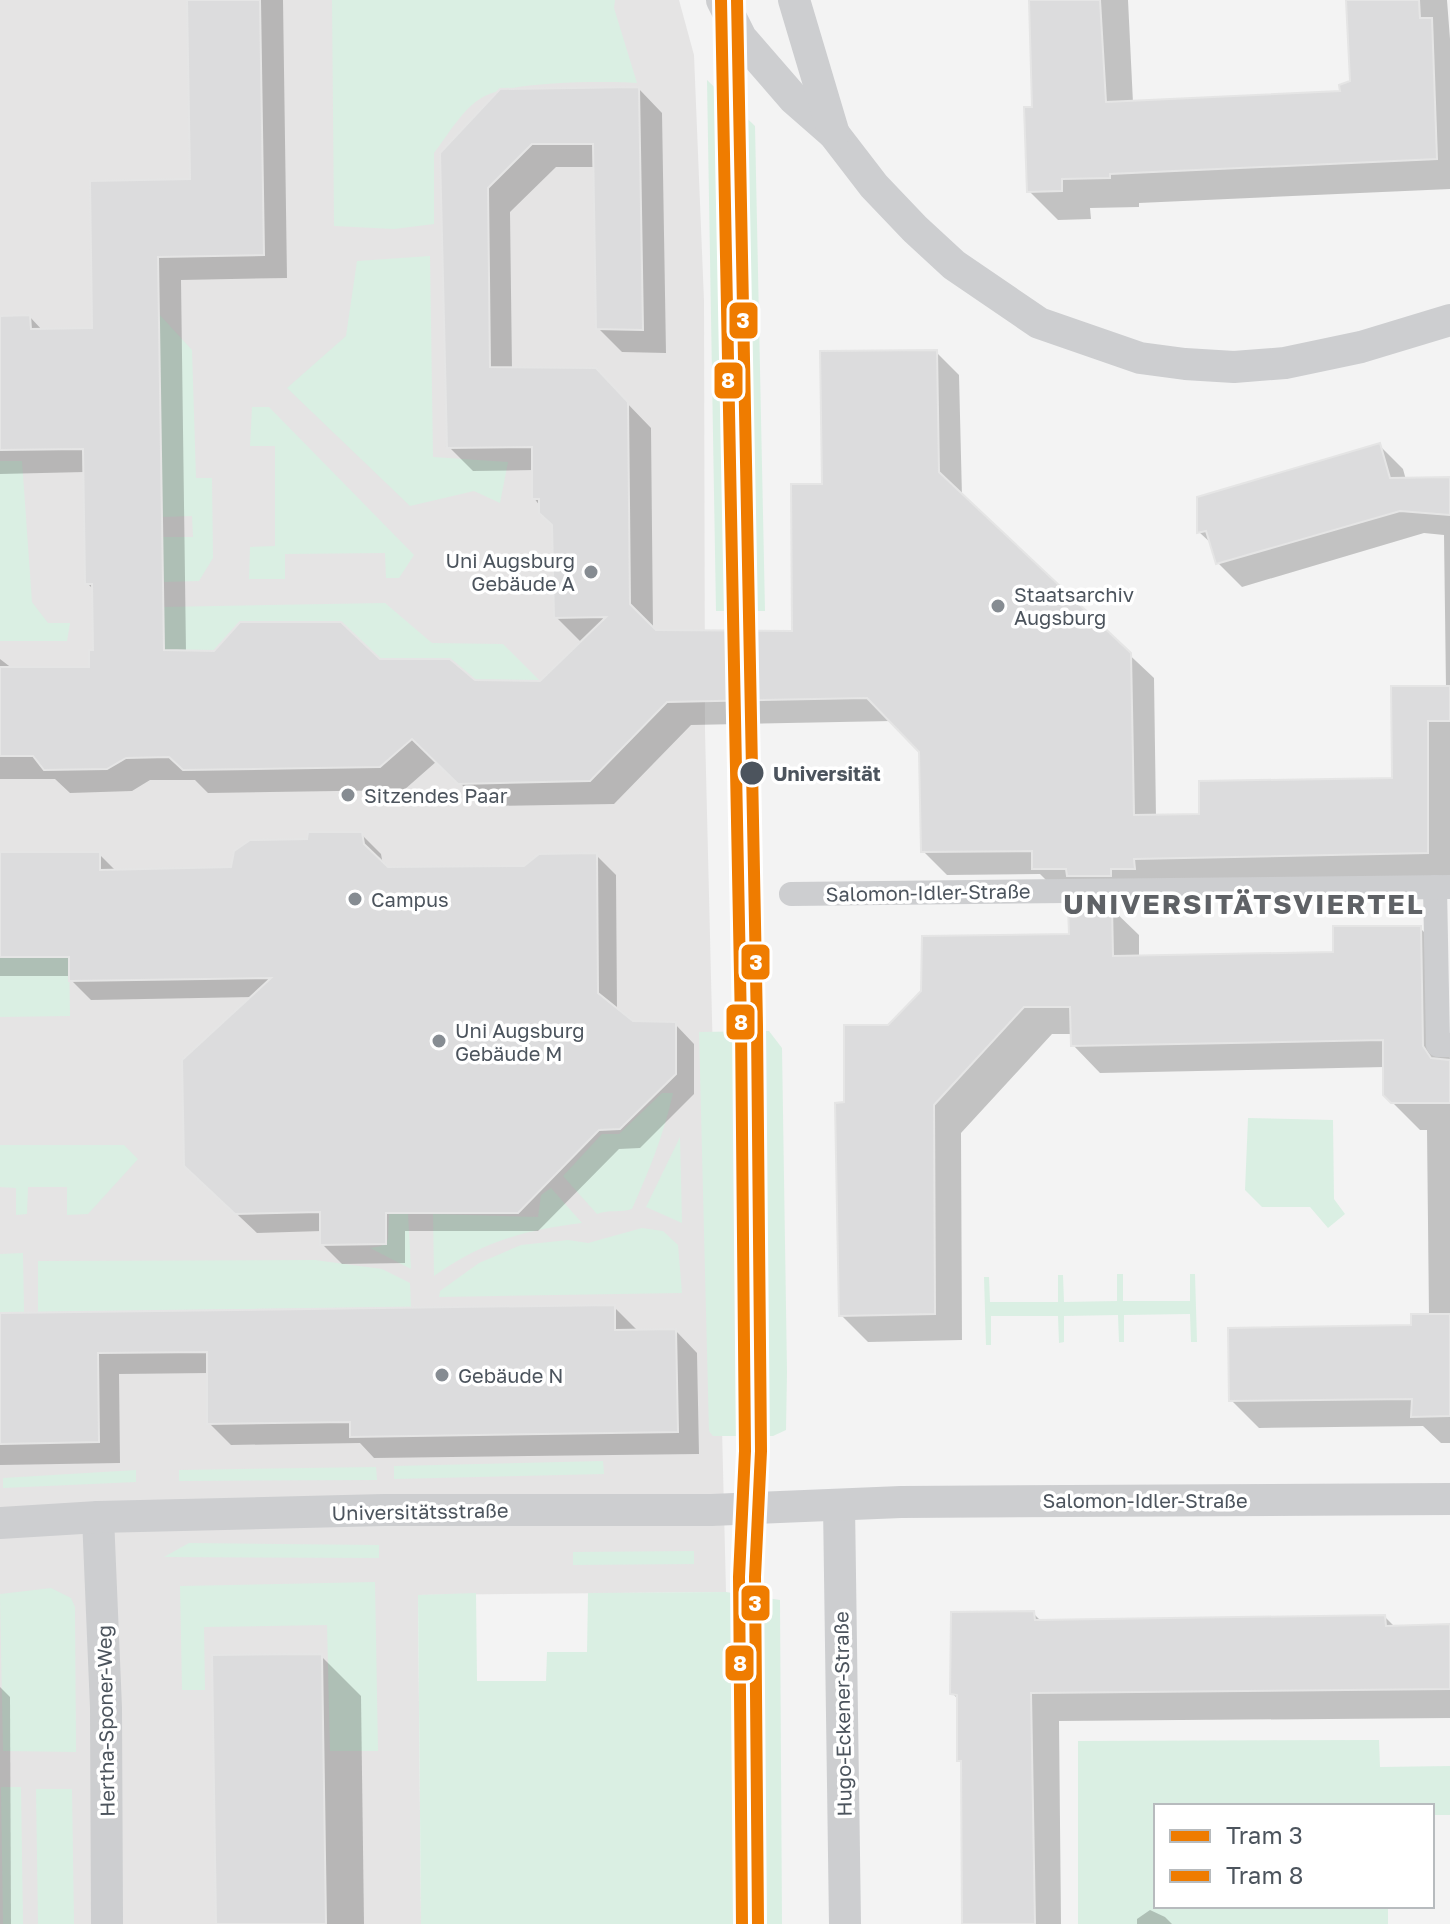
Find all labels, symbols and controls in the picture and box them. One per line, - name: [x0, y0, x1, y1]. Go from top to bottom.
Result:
- line badge: 3: [728, 301, 759, 340]
- text: 3: [736, 306, 750, 333]
- line badge: 8: [713, 361, 744, 400]
- text: 8: [721, 366, 735, 393]
- place label: Uni Augsburg Gebäude A: [445, 548, 575, 595]
- marker: Uni Augsburg Gebäude A: [582, 563, 600, 581]
- place label: Staatsarchiv Augsburg: [1014, 582, 1134, 629]
- marker: Staatsarchiv Augsburg: [989, 597, 1007, 615]
- marker: Universität: [738, 759, 766, 787]
- place label: Universität: [773, 761, 881, 785]
- place label: Sitzendes Paar: [364, 783, 508, 807]
- marker: Sitzendes Paar: [339, 786, 357, 804]
- street label: Salomon-Idler-Straße: [825, 878, 1031, 906]
- place label: Campus: [371, 887, 449, 911]
- district label: UNIVERSITÄTSVIERTEL: [1063, 887, 1425, 920]
- marker: Campus: [346, 890, 364, 908]
- line badge: 3: [740, 943, 771, 981]
- text: 3: [749, 948, 763, 975]
- line badge: 8: [725, 1003, 756, 1041]
- text: 8: [734, 1008, 748, 1035]
- place label: Uni Augsburg Gebäude M: [455, 1018, 585, 1065]
- marker: Uni Augsburg Gebäude M: [430, 1032, 448, 1050]
- place label: Gebäude N: [458, 1363, 564, 1387]
- marker: Gebäude N: [433, 1366, 451, 1384]
- street label: Salomon-Idler-Straße: [1043, 1488, 1247, 1512]
- street label: Universitätsstraße: [331, 1497, 509, 1525]
- line badge: 3: [740, 1584, 771, 1622]
- text: 3: [748, 1589, 762, 1616]
- street label: Hugo-Eckener-Straße: [828, 1611, 856, 1817]
- street label: Hertha-Sponer-Weg: [91, 1625, 119, 1817]
- line badge: 8: [724, 1644, 755, 1682]
- text: 8: [733, 1649, 747, 1676]
- legend: [1154, 1804, 1434, 1908]
- text: Tram 3: [1226, 1820, 1303, 1849]
- text: Tram 8: [1226, 1860, 1303, 1889]

